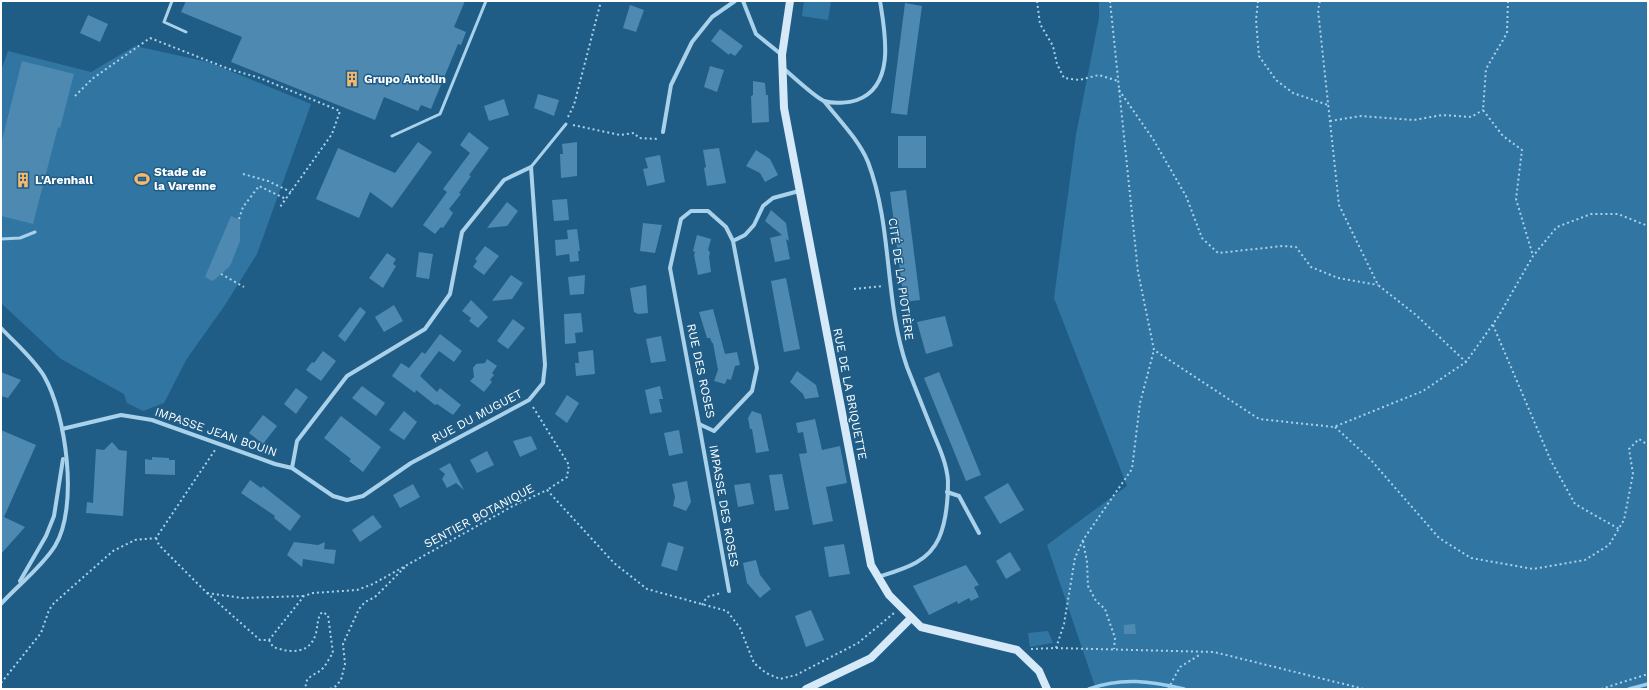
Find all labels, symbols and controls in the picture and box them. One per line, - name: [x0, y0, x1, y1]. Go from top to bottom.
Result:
- building icon: Grupo Antolin: [343, 70, 361, 88]
- place label: Grupo Antolin: [364, 72, 446, 86]
- place label: Stade de la Varenne: [154, 165, 216, 193]
- sports icon: Stade de la Varenne: [133, 170, 151, 188]
- building icon: L'Arenhall: [14, 171, 32, 189]
- place label: L'Arenhall: [35, 173, 93, 187]
- street label: CITÉ DE LA PIOTIÈRE: [885, 217, 917, 341]
- street label: RUE DES ROSES: [684, 322, 718, 420]
- street label: RUE DE LA BRIQUETTE: [830, 327, 870, 461]
- street label: RUE DU MUGUET: [429, 386, 525, 446]
- street label: IMPASSE JEAN BOUIN: [153, 405, 279, 459]
- street label: IMPASSE DES ROSES: [706, 444, 742, 568]
- street label: SENTIER BOTANIQUE: [421, 481, 537, 551]

